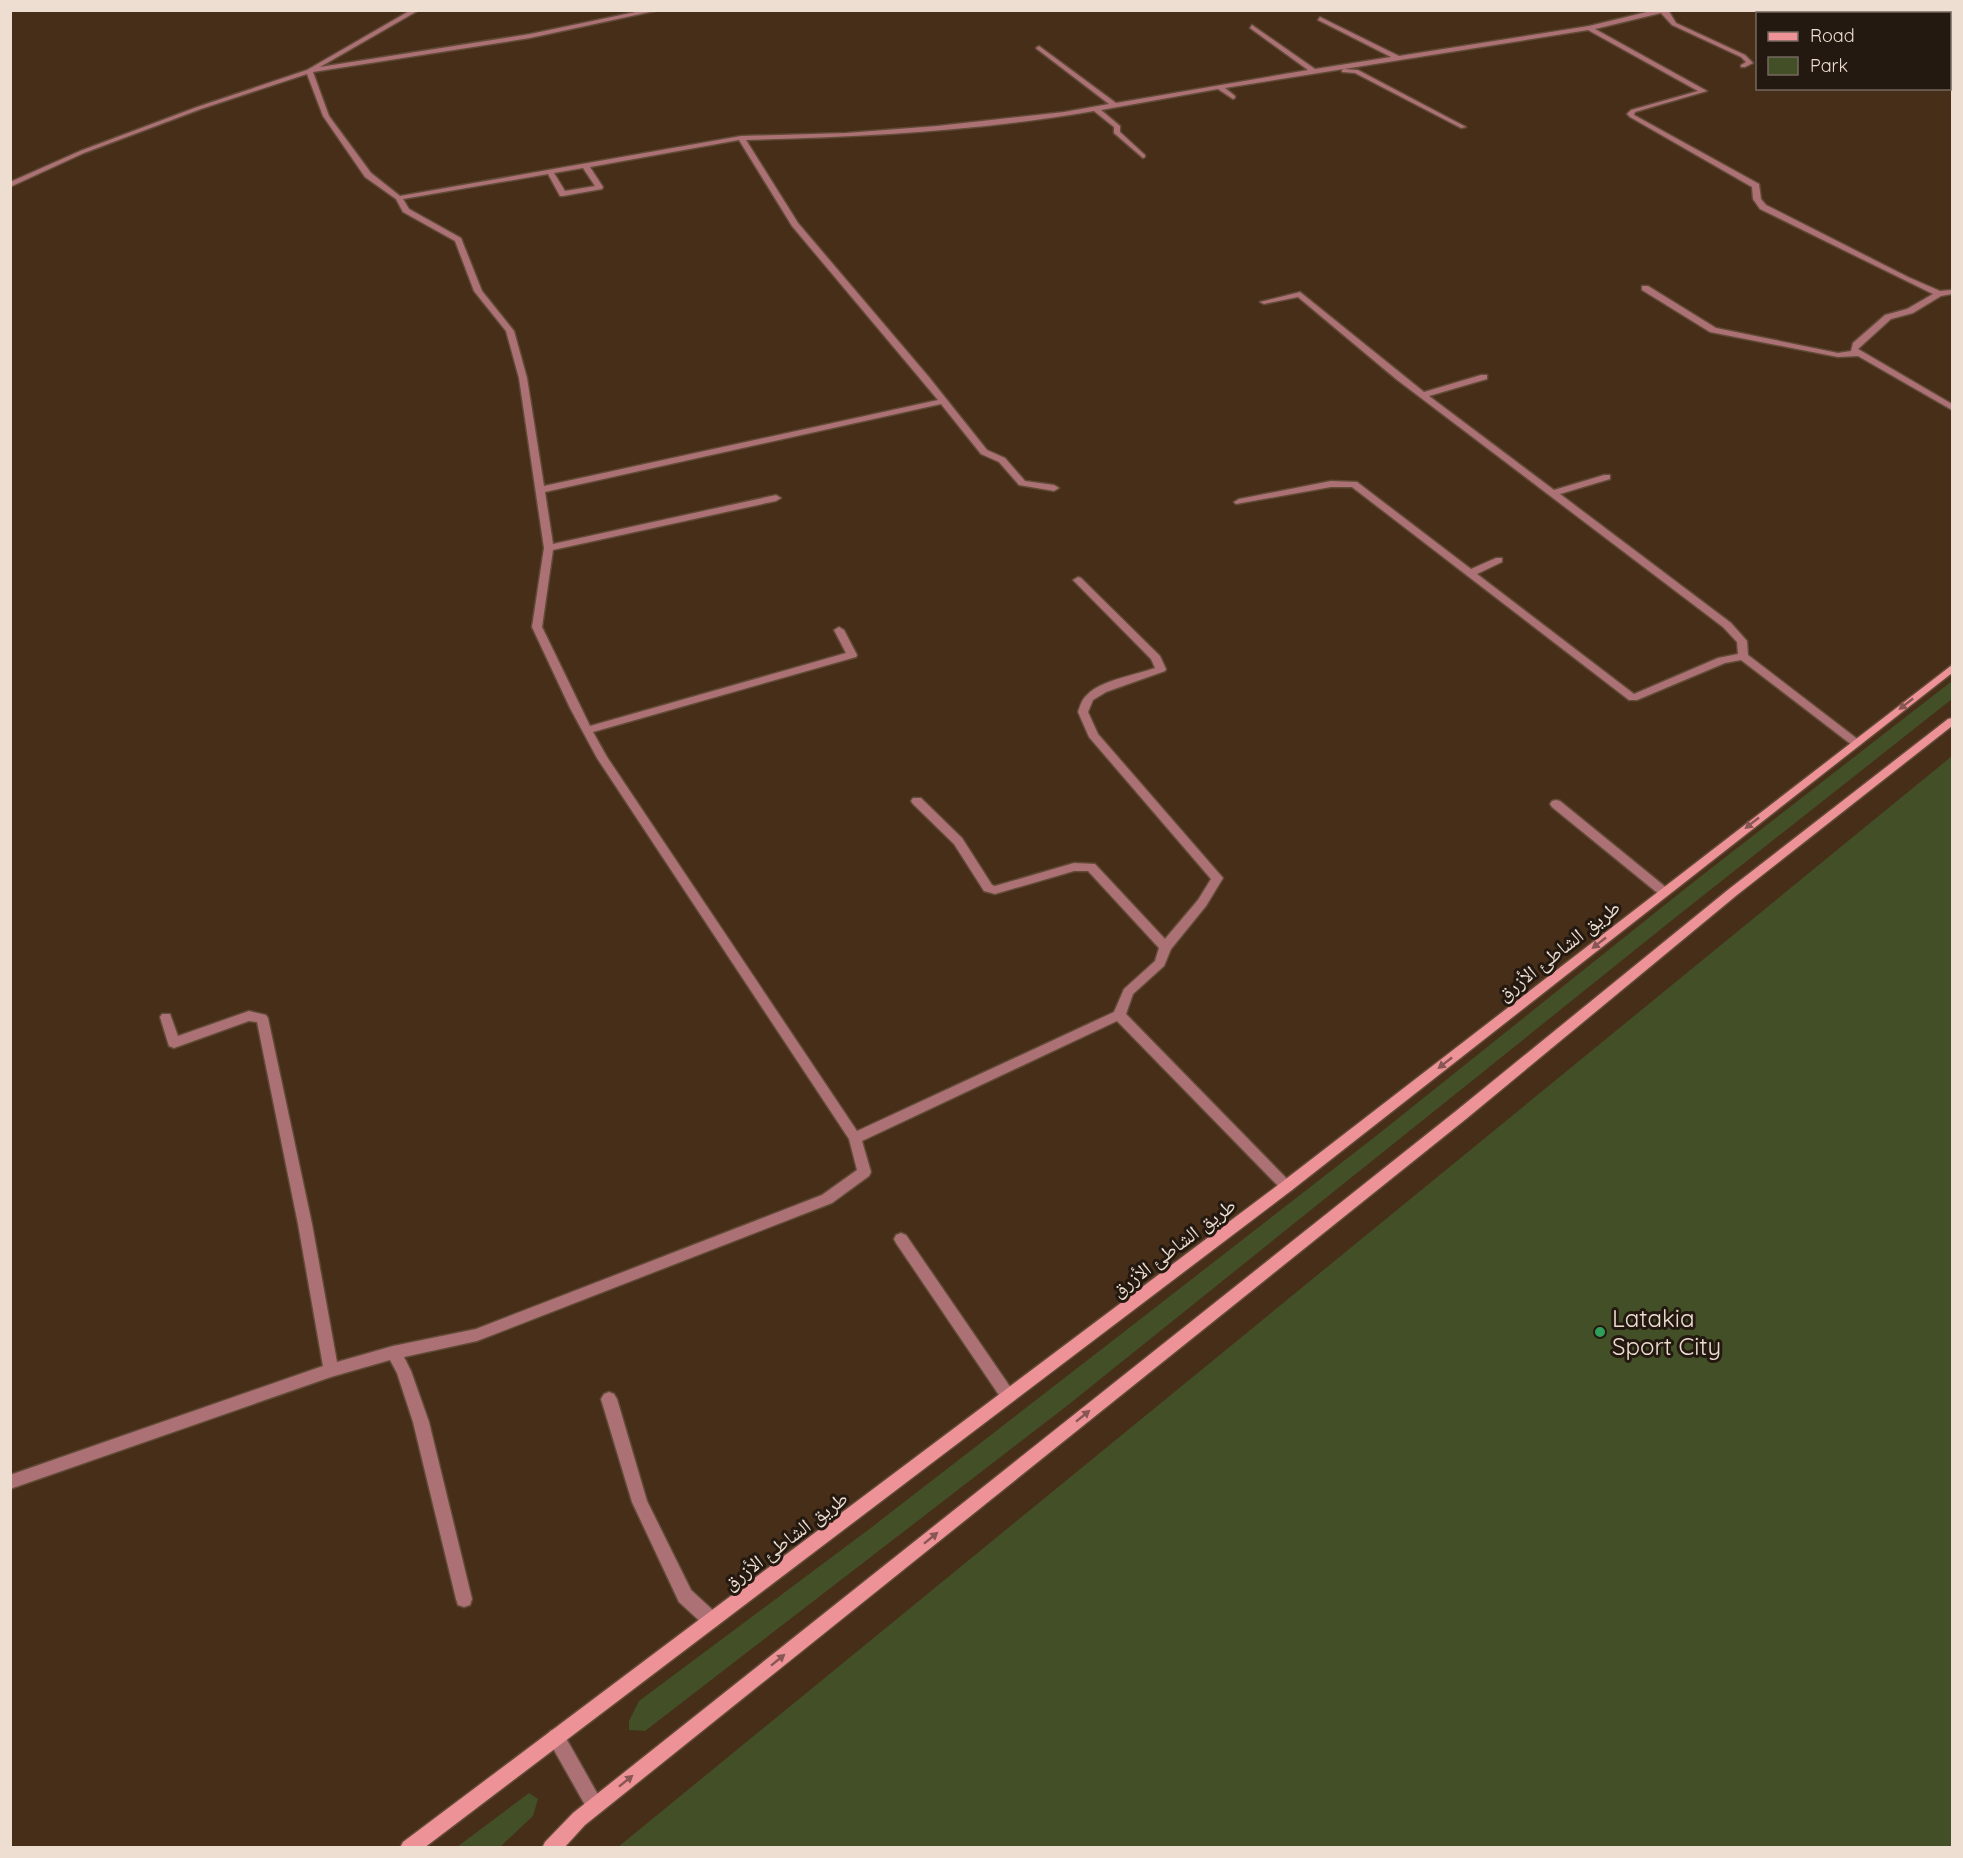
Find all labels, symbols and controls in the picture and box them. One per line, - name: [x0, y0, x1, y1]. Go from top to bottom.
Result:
- legend: [1756, 12, 1951, 90]
- text: Road: [1810, 24, 1855, 47]
- text: Park: [1810, 54, 1848, 77]
- one-way arrow: [1899, 697, 1914, 709]
- one-way arrow: [1745, 817, 1760, 829]
- street label: طريق الشاطئ الأزرق: [1491, 894, 1625, 1006]
- one-way arrow: [1591, 937, 1606, 949]
- one-way arrow: [1437, 1056, 1452, 1068]
- street label: طريق الشاطئ الأزرق: [1106, 1192, 1240, 1302]
- place label: Latakia Sport City: [1612, 1303, 1721, 1361]
- marker: Latakia Sport City: [1593, 1325, 1607, 1339]
- one-way arrow: [1076, 1411, 1091, 1423]
- street label: طريق الشاطئ الأزرق: [718, 1485, 852, 1595]
- one-way arrow: [923, 1532, 938, 1545]
- one-way arrow: [771, 1654, 786, 1666]
- one-way arrow: [618, 1775, 634, 1788]

